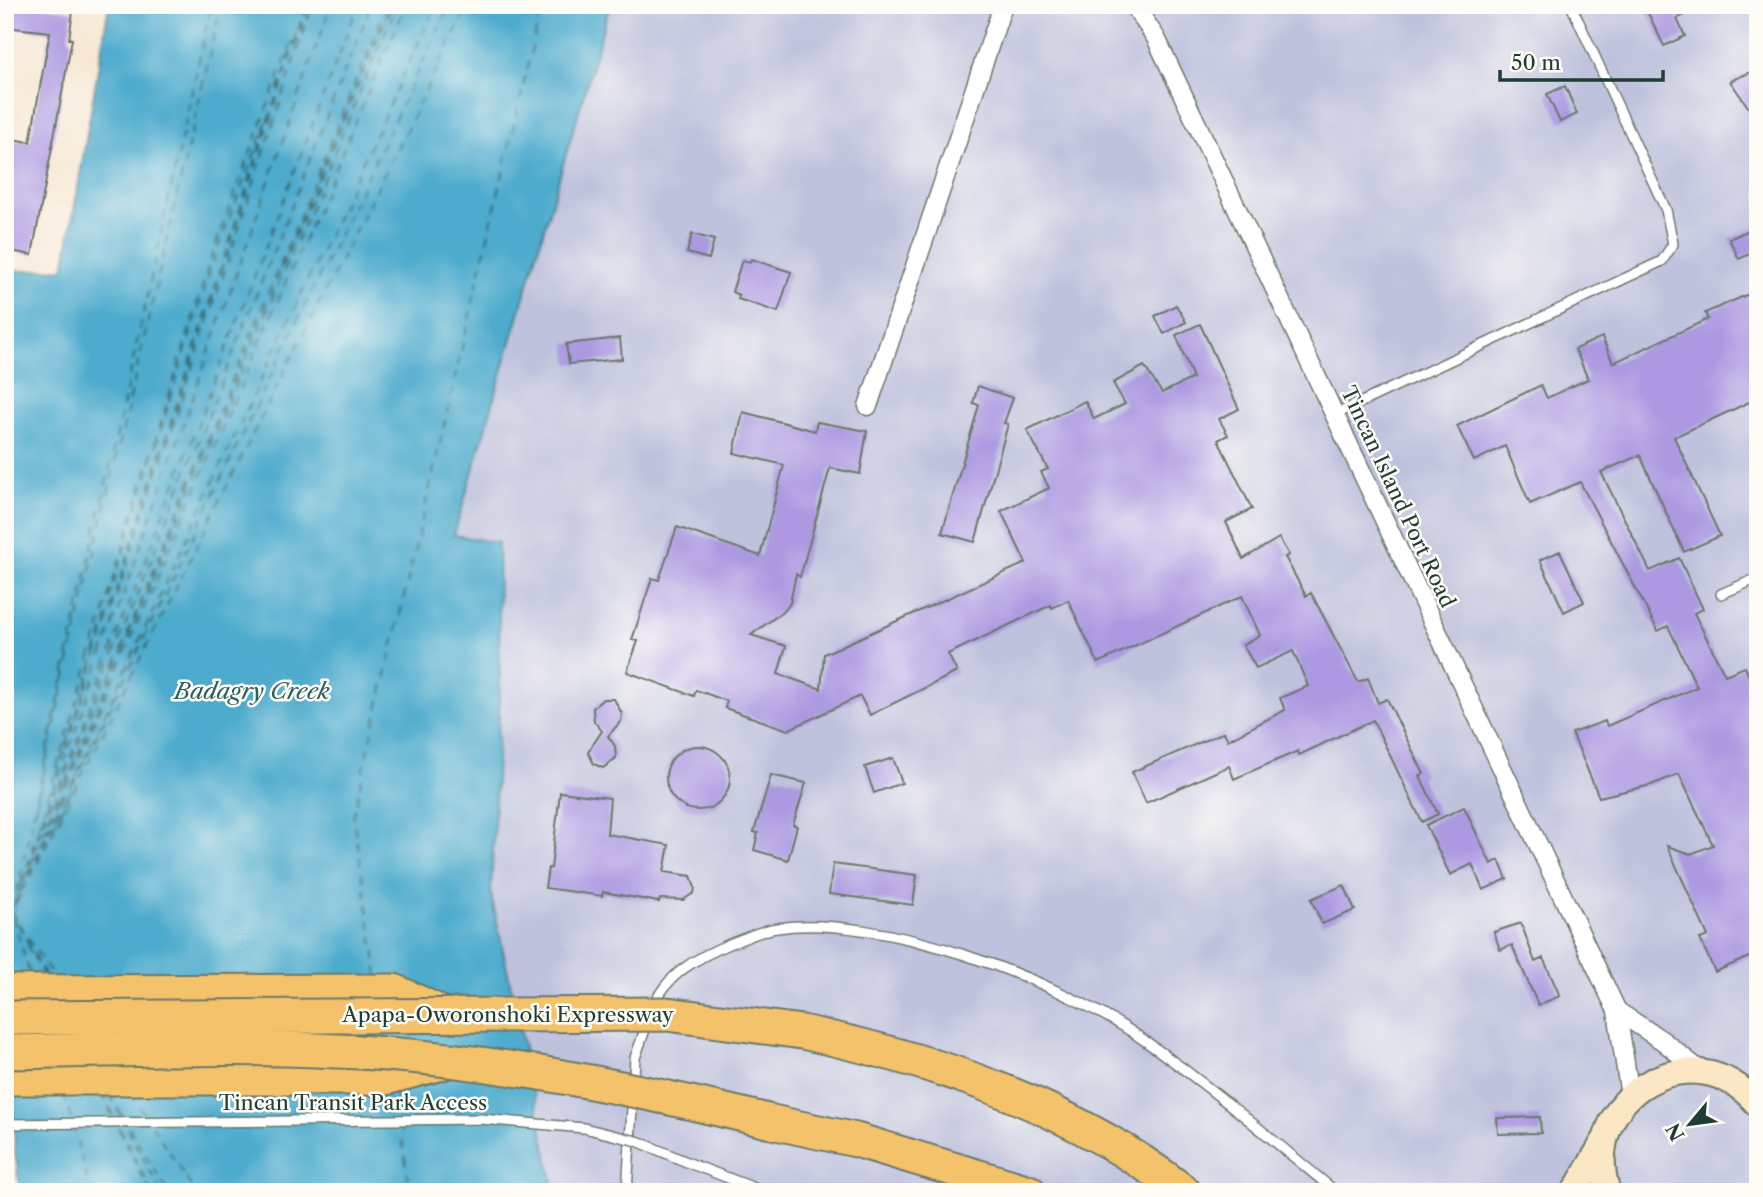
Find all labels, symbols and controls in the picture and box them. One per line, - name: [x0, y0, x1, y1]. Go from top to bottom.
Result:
- scale bar: [1500, 38, 1663, 82]
- text: 50 m: [1511, 50, 1561, 75]
- street label: Tincan Island Port Road: [1336, 382, 1461, 612]
- water label: Badagry Creek: [172, 677, 330, 705]
- street label: Apapa-Oworonshoki Expressway: [341, 1002, 674, 1027]
- north arrow: [1654, 1088, 1724, 1158]
- street label: Tincan Transit Park Access: [219, 1090, 487, 1115]
- text: N: [1662, 1119, 1690, 1145]

